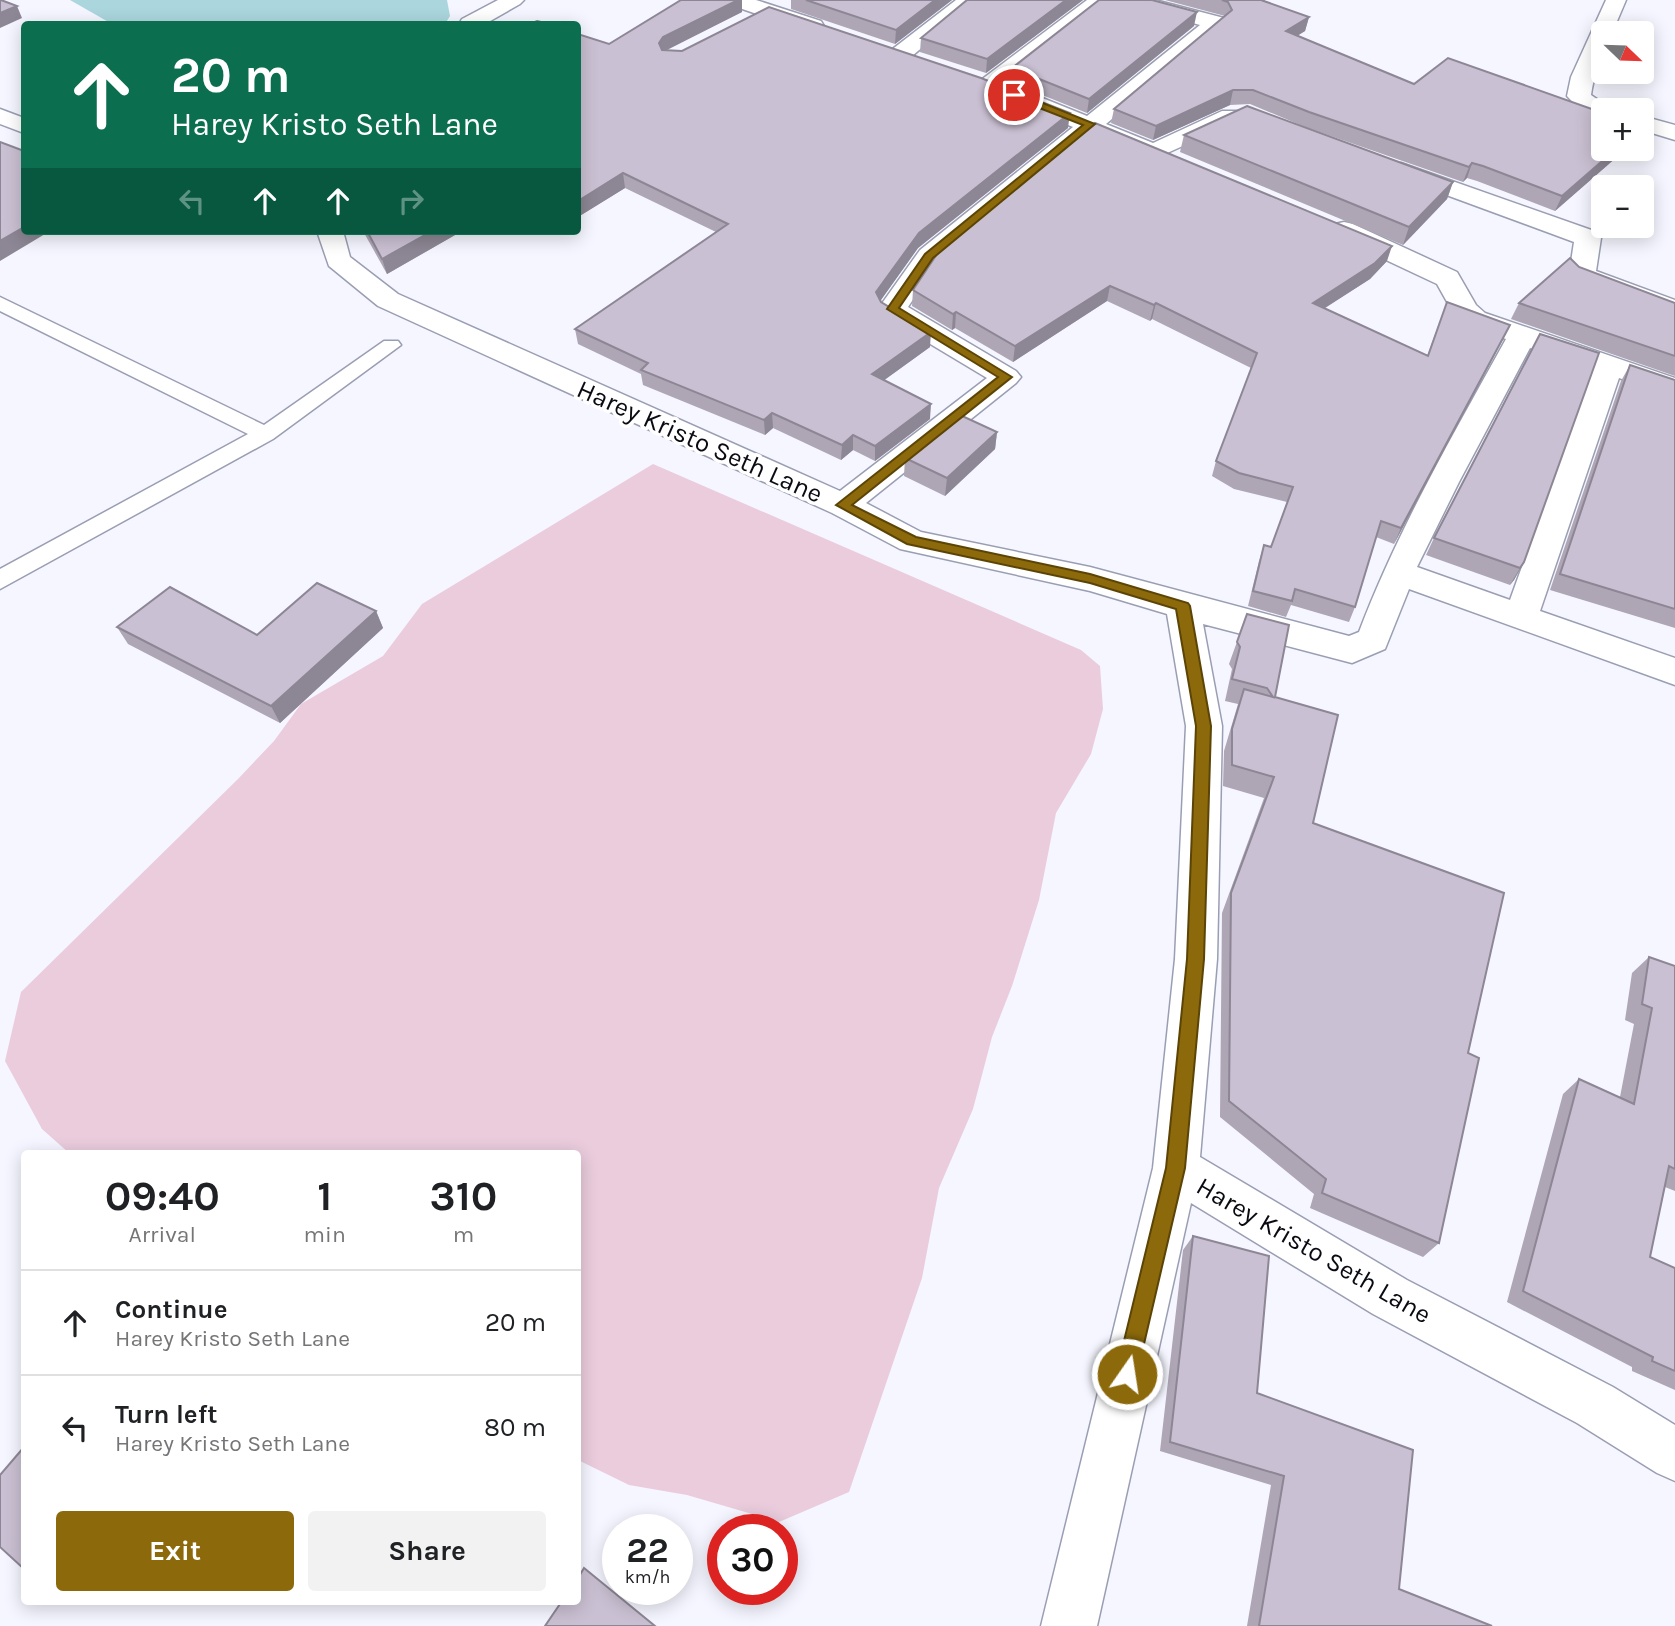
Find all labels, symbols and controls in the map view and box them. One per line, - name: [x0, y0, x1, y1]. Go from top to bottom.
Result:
- north arrow: [1591, 21, 1654, 84]
- map controls: [1591, 21, 1654, 238]
- text: 20 m: [171, 47, 291, 104]
- icon: ahead: [56, 49, 147, 140]
- pin: [984, 65, 1044, 125]
- icon: arrive: [995, 76, 1033, 114]
- button: +: [1591, 98, 1654, 161]
- text: Harey Kristo Seth Lane: [171, 106, 498, 143]
- button: −: [1591, 175, 1654, 238]
- icon: left: [173, 182, 211, 220]
- icon: ahead: [246, 182, 284, 220]
- icon: ahead: [319, 182, 357, 220]
- icon: right: [392, 182, 430, 220]
- street label: Harey Kristo Seth Lane: [572, 373, 827, 510]
- text: 09:40: [105, 1171, 220, 1221]
- text: 1: [317, 1171, 332, 1221]
- text: 310: [430, 1171, 497, 1221]
- street label: Harey Kristo Seth Lane: [1191, 1171, 1437, 1330]
- text: Arrival: [129, 1221, 196, 1248]
- text: min: [304, 1221, 346, 1248]
- text: m: [453, 1221, 474, 1248]
- text: Continue: [115, 1294, 227, 1325]
- icon: ahead: [56, 1304, 94, 1342]
- text: 20 m: [485, 1307, 546, 1338]
- text: Harey Kristo Seth Lane: [115, 1325, 350, 1352]
- position arrow: [1090, 1337, 1164, 1411]
- text: Turn left: [115, 1399, 217, 1430]
- icon: left: [56, 1409, 94, 1447]
- text: 80 m: [484, 1412, 546, 1443]
- text: Harey Kristo Seth Lane: [115, 1430, 350, 1457]
- button: Exit: [56, 1511, 294, 1591]
- button: Share: [308, 1511, 546, 1591]
- speed limit sign: 30: [707, 1514, 798, 1605]
- text: 22: [626, 1530, 669, 1571]
- text: km/h: [625, 1566, 670, 1588]

